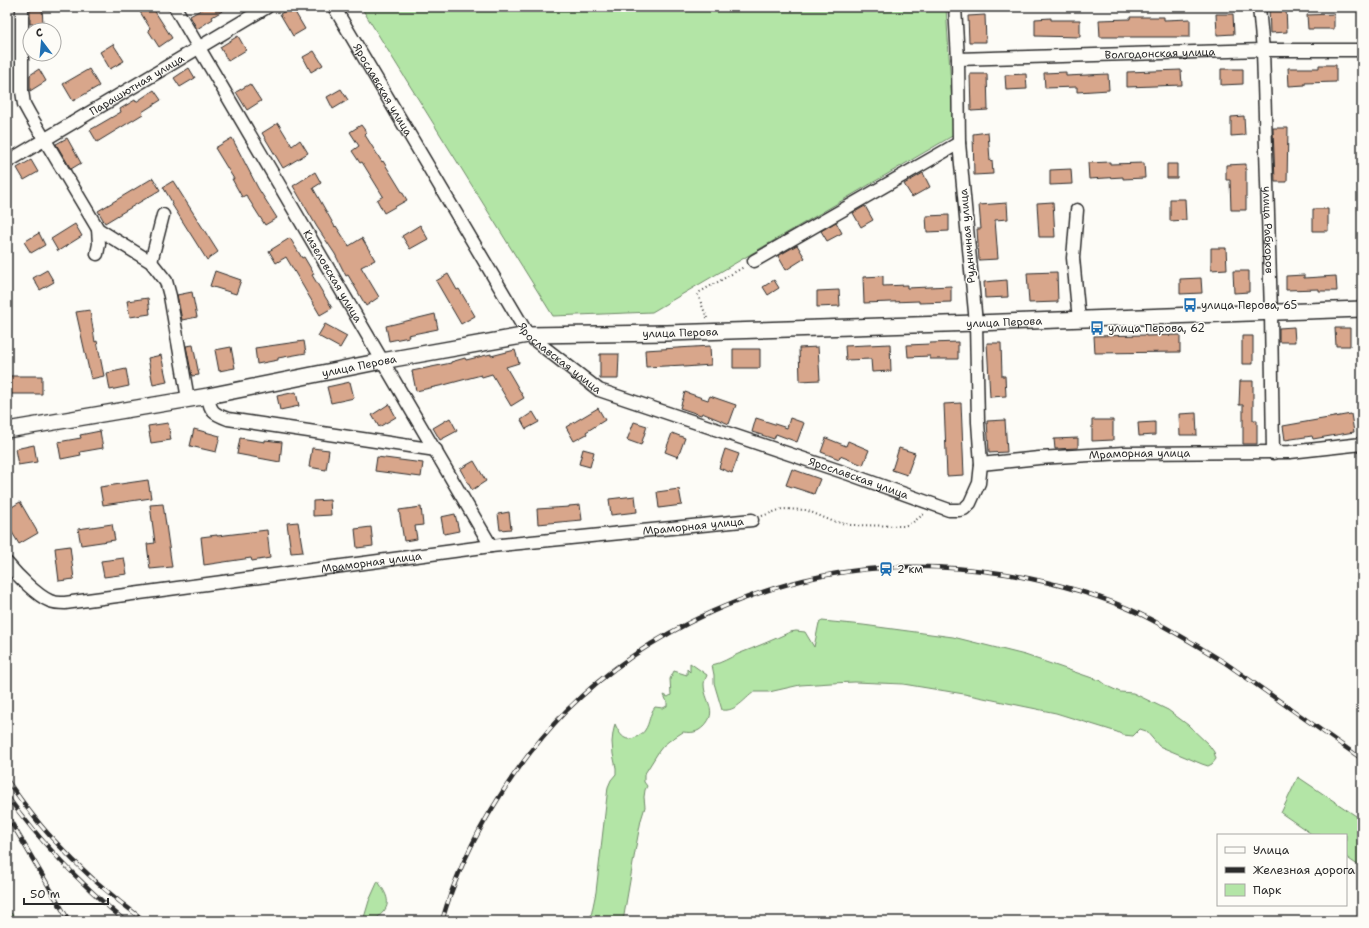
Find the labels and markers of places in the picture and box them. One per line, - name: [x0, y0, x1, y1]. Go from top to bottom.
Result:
- bus stop icon: улица Перова, 65: [1182, 297, 1198, 313]
- place label: улица Перова, 65: [1201, 298, 1298, 313]
- bus stop icon: улица Перова, 62: [1089, 320, 1105, 336]
- place label: улица Перова, 62: [1108, 321, 1205, 336]
- station icon: 2 км: [878, 561, 894, 577]
- place label: 2 км: [897, 562, 923, 577]

